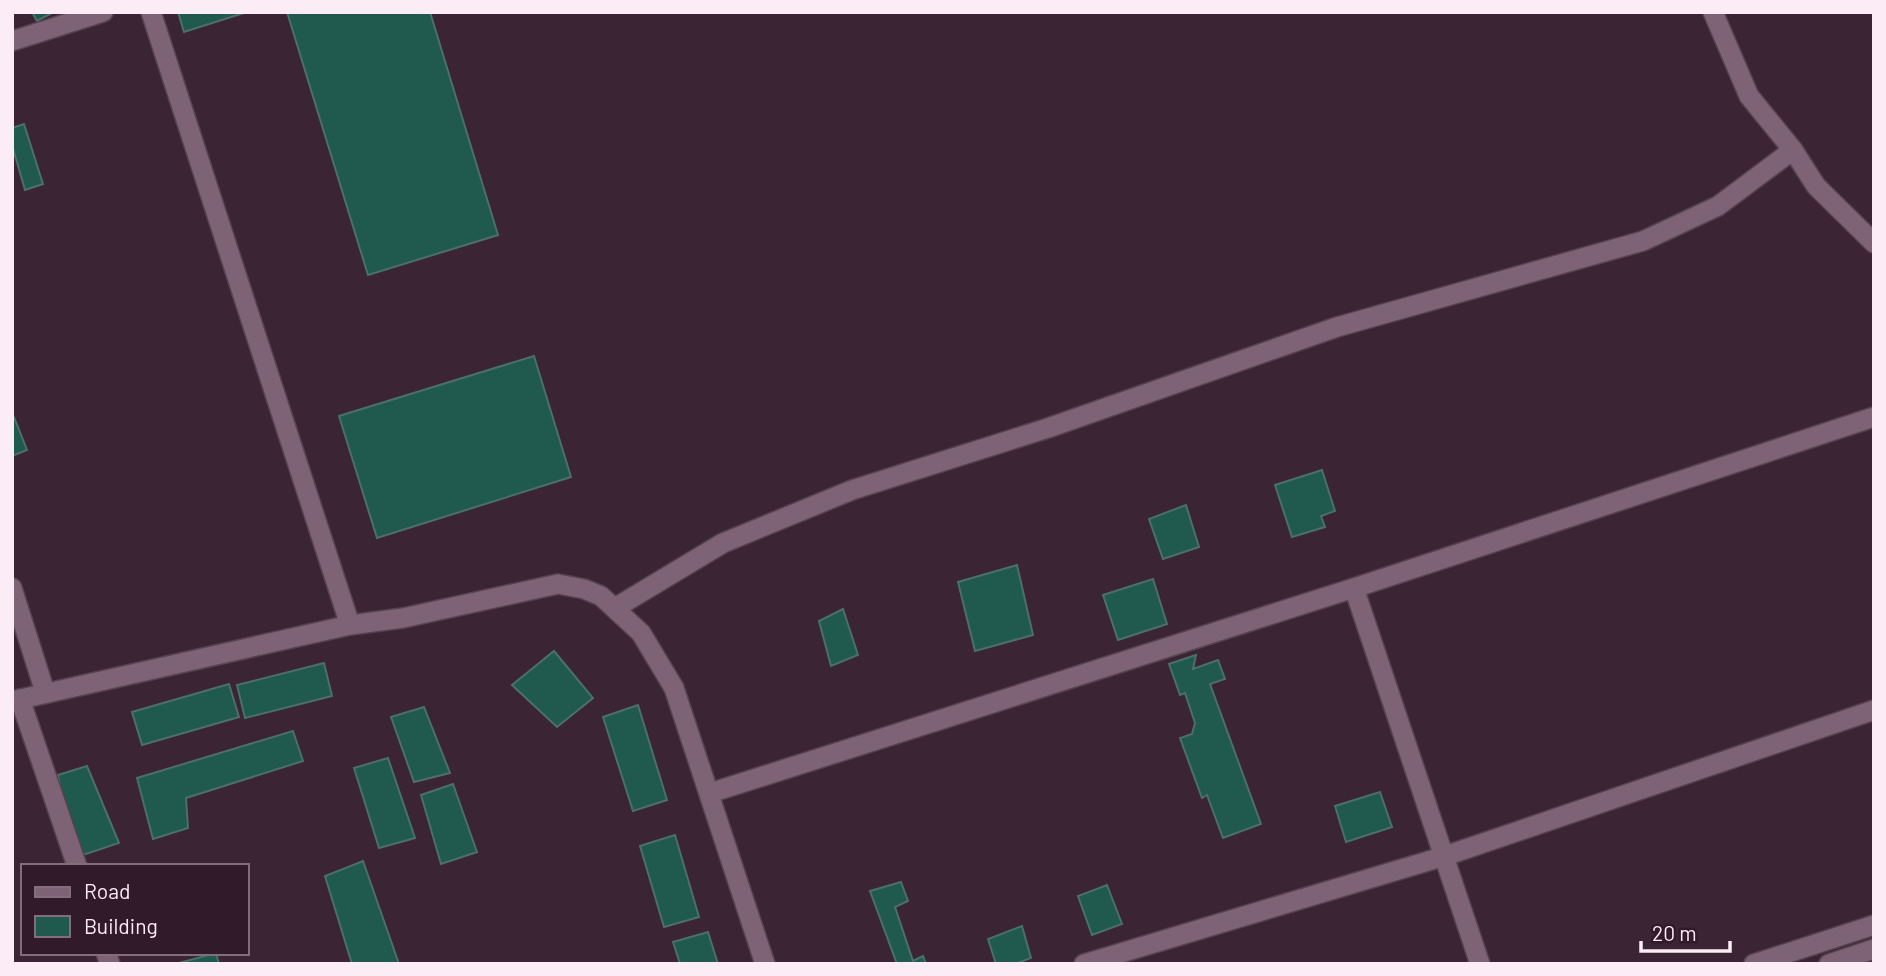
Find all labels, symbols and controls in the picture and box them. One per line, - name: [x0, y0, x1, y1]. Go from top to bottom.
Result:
- legend: [21, 864, 248, 955]
- text: Road: [84, 878, 130, 903]
- scale bar: [1641, 909, 1730, 953]
- text: Building: [84, 913, 158, 938]
- text: 20 m: [1652, 920, 1697, 945]

